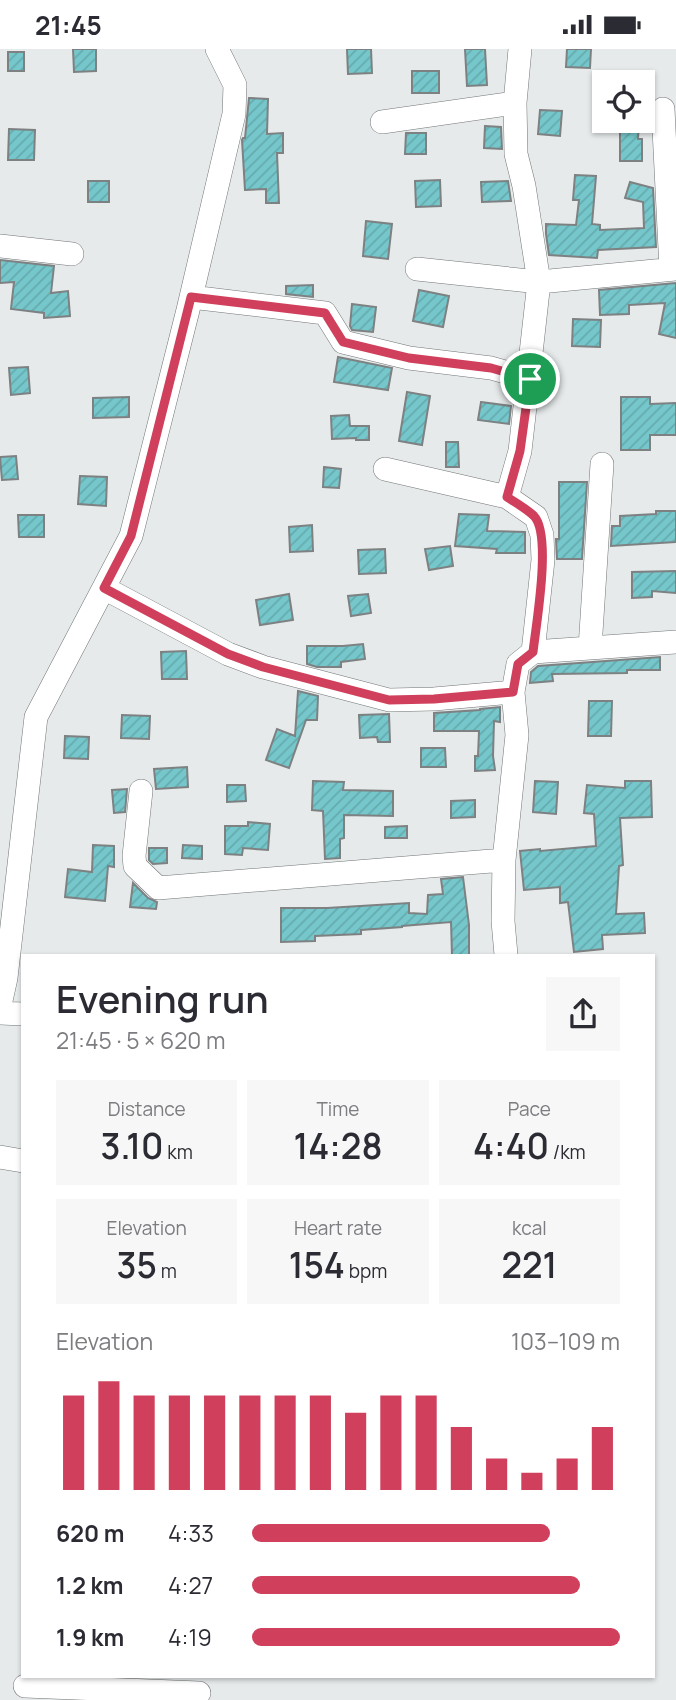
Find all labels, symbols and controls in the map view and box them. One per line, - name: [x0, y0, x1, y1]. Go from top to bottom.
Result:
- text: 21:45: [35, 7, 102, 43]
- map controls: [592, 70, 655, 133]
- button: locate: [592, 70, 655, 133]
- pin: [500, 349, 560, 409]
- icon: arrive: [511, 360, 549, 398]
- text: Evening run: [56, 972, 269, 1024]
- button: share: [546, 977, 620, 1051]
- text: 21:45 · 5 × 620 m: [56, 1024, 225, 1056]
- text: Distance: [108, 1096, 186, 1122]
- text: Time: [317, 1096, 359, 1122]
- text: Pace: [508, 1096, 551, 1122]
- text: 3.10: [100, 1122, 164, 1170]
- text: 14:28: [294, 1122, 382, 1170]
- text: 4:40: [473, 1122, 549, 1170]
- text: km: [164, 1139, 193, 1165]
- text: /km: [549, 1139, 586, 1165]
- text: Elevation: [107, 1215, 187, 1241]
- text: Heart rate: [294, 1215, 382, 1241]
- text: kcal: [512, 1215, 547, 1241]
- text: 35: [116, 1241, 157, 1289]
- text: 154: [289, 1241, 345, 1289]
- text: 221: [501, 1241, 557, 1289]
- text: m: [157, 1258, 177, 1284]
- text: bpm: [345, 1258, 387, 1284]
- text: Elevation: [56, 1325, 153, 1357]
- text: 103–109 m: [511, 1325, 620, 1357]
- text: 620 m: [56, 1517, 124, 1549]
- text: 4:33: [168, 1517, 214, 1549]
- text: 1.2 km: [56, 1569, 123, 1601]
- text: 4:27: [168, 1569, 213, 1601]
- text: 1.9 km: [56, 1621, 124, 1653]
- text: 4:19: [168, 1621, 212, 1653]

